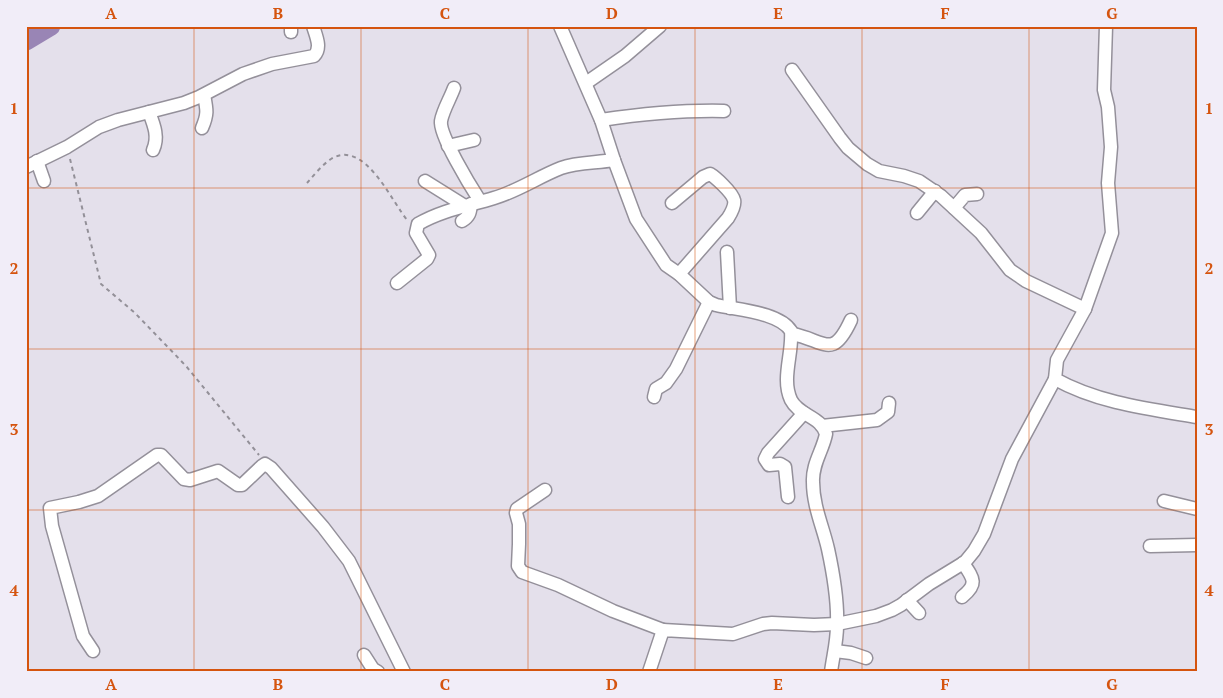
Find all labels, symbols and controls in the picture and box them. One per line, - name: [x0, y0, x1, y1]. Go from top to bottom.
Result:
- text: A: [105, 2, 117, 24]
- text: B: [273, 2, 283, 24]
- text: C: [440, 2, 450, 24]
- text: D: [606, 2, 618, 24]
- text: E: [773, 2, 783, 24]
- text: F: [940, 2, 950, 24]
- text: G: [1106, 2, 1118, 24]
- text: 1: [9, 97, 19, 119]
- text: 1: [1204, 97, 1214, 119]
- text: 2: [9, 257, 19, 279]
- text: 2: [1204, 257, 1214, 279]
- text: 3: [9, 418, 19, 440]
- text: 3: [1204, 418, 1214, 440]
- text: 4: [9, 579, 19, 601]
- text: 4: [1204, 579, 1214, 601]
- text: A: [105, 673, 117, 695]
- text: B: [273, 673, 283, 695]
- text: C: [440, 673, 450, 695]
- text: D: [606, 673, 618, 695]
- text: E: [773, 673, 783, 695]
- text: F: [940, 673, 950, 695]
- text: G: [1106, 673, 1118, 695]

